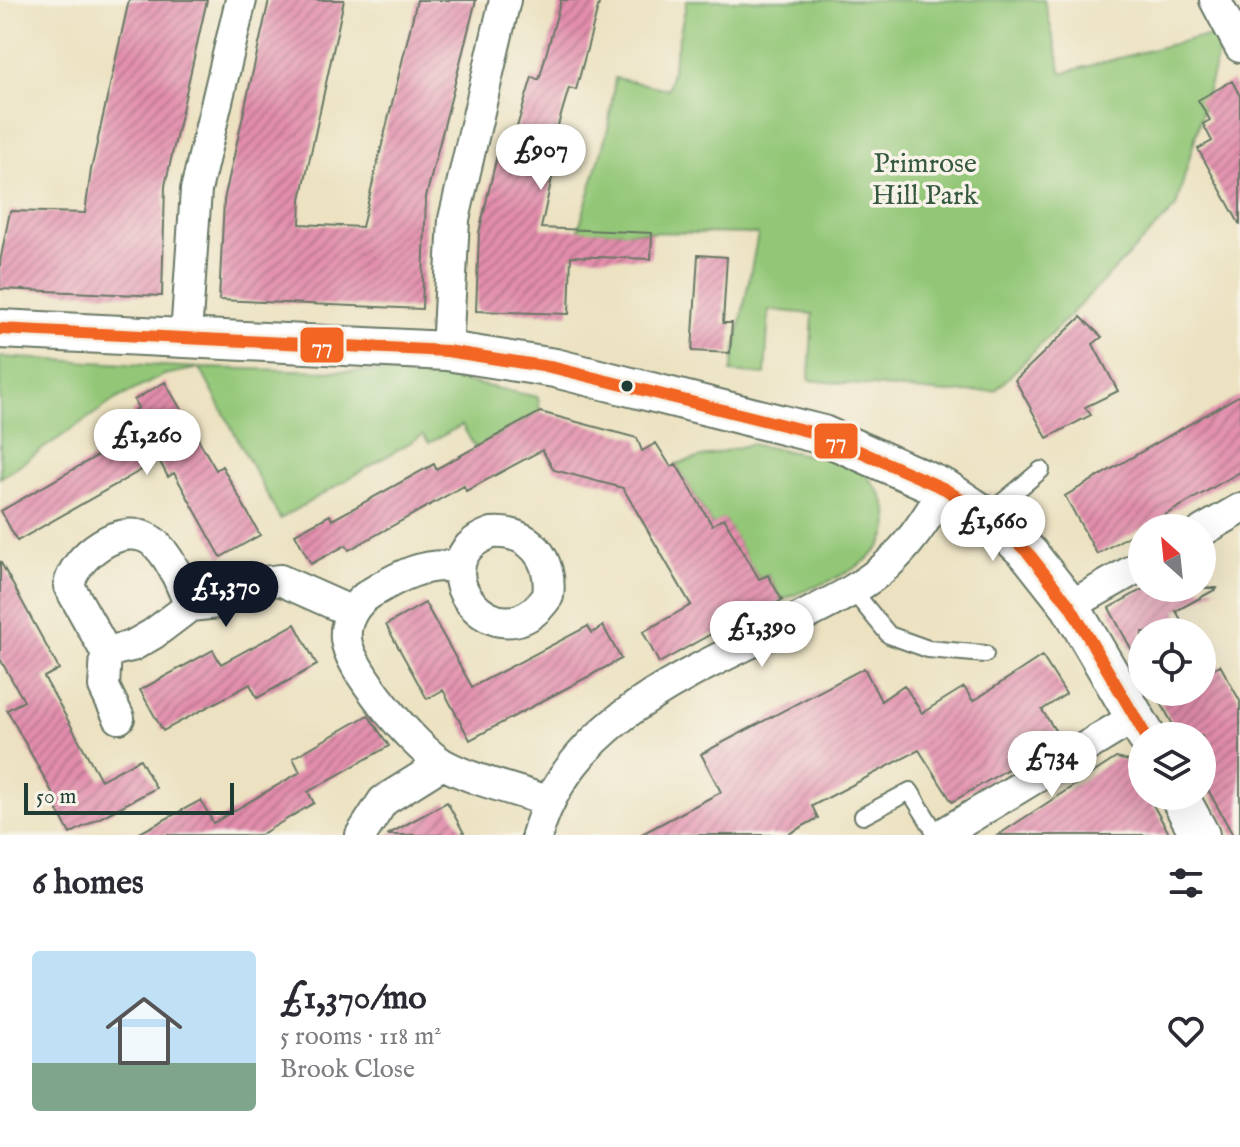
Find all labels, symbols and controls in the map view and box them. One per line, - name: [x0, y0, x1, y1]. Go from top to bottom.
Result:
- pin: £907: [494, 124, 588, 192]
- text: £907: [514, 133, 568, 166]
- park label: Primrose Hill Park: [872, 147, 979, 214]
- line badge: 77: [299, 326, 345, 364]
- text: 77: [312, 333, 332, 361]
- unlabelled marker: [619, 378, 635, 394]
- pin: £1,260: [82, 409, 212, 477]
- text: £1,260: [112, 418, 182, 451]
- line badge: 77: [813, 422, 859, 460]
- text: 77: [826, 428, 846, 456]
- pin: £1,660: [928, 495, 1058, 563]
- text: £1,660: [958, 504, 1028, 537]
- north arrow: [1128, 514, 1216, 602]
- map controls: [1128, 514, 1216, 810]
- pin: £1,370: [161, 561, 291, 629]
- text: £1,370: [191, 570, 261, 603]
- pin: £1,390: [697, 601, 827, 669]
- text: £1,390: [728, 610, 796, 643]
- button: locate: [1128, 618, 1216, 706]
- button: layers: [1128, 722, 1216, 810]
- pin: £734: [1005, 731, 1099, 799]
- text: £734: [1026, 740, 1078, 773]
- scale bar: [24, 779, 234, 815]
- text: 50 m: [36, 783, 77, 811]
- icon: filters: [1164, 861, 1208, 905]
- text: 6 homes: [32, 862, 144, 905]
- text: £1,370/mo: [280, 977, 427, 1020]
- icon: home: [96, 983, 192, 1079]
- icon: heart: [1164, 1009, 1208, 1053]
- text: 5 rooms · 118 m²: [280, 1020, 442, 1053]
- text: Brook Close: [280, 1053, 415, 1086]

